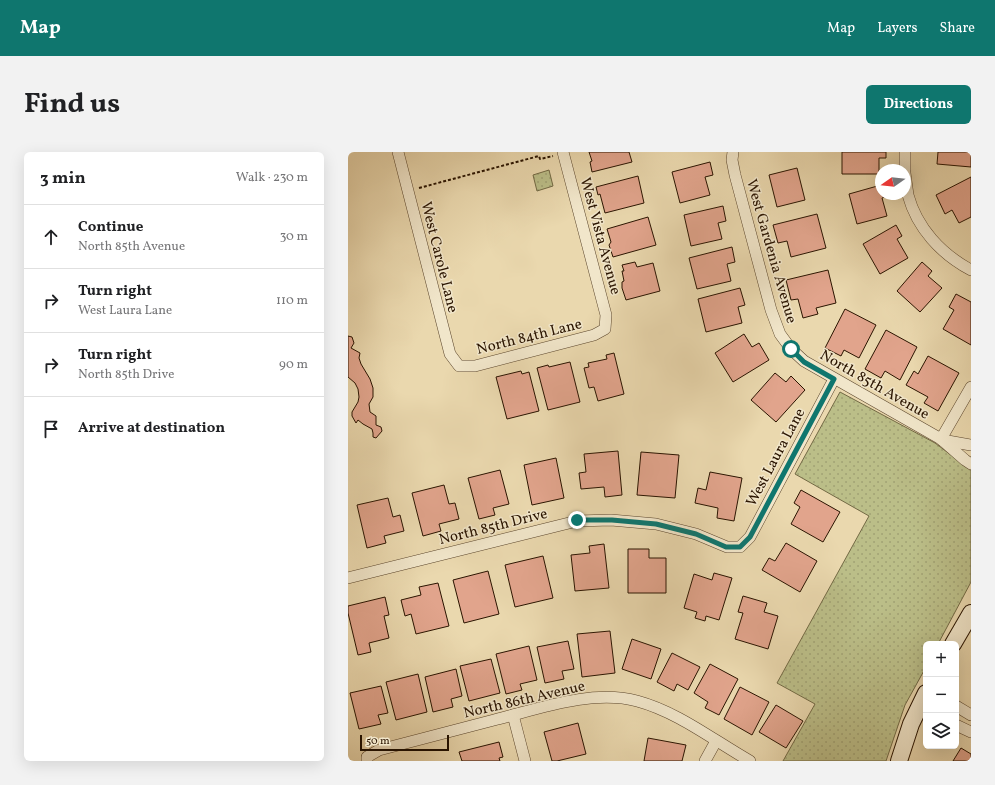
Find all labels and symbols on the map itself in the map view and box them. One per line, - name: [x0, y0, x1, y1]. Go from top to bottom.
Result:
- north arrow: [875, 164, 911, 200]
- street label: West Vista Avenue: [574, 175, 625, 297]
- street label: West Gardenia Avenue: [740, 177, 801, 326]
- street label: West Carole Lane: [415, 200, 462, 315]
- street label: North 84th Lane: [474, 314, 584, 361]
- route start: [782, 340, 800, 358]
- street label: North 85th Avenue: [815, 345, 933, 425]
- street label: West Laura Lane: [742, 405, 811, 511]
- street label: North 85th Drive: [437, 504, 550, 551]
- route end: [568, 511, 586, 529]
- street label: North 86th Avenue: [462, 676, 587, 725]
- scale bar: [360, 733, 449, 752]

